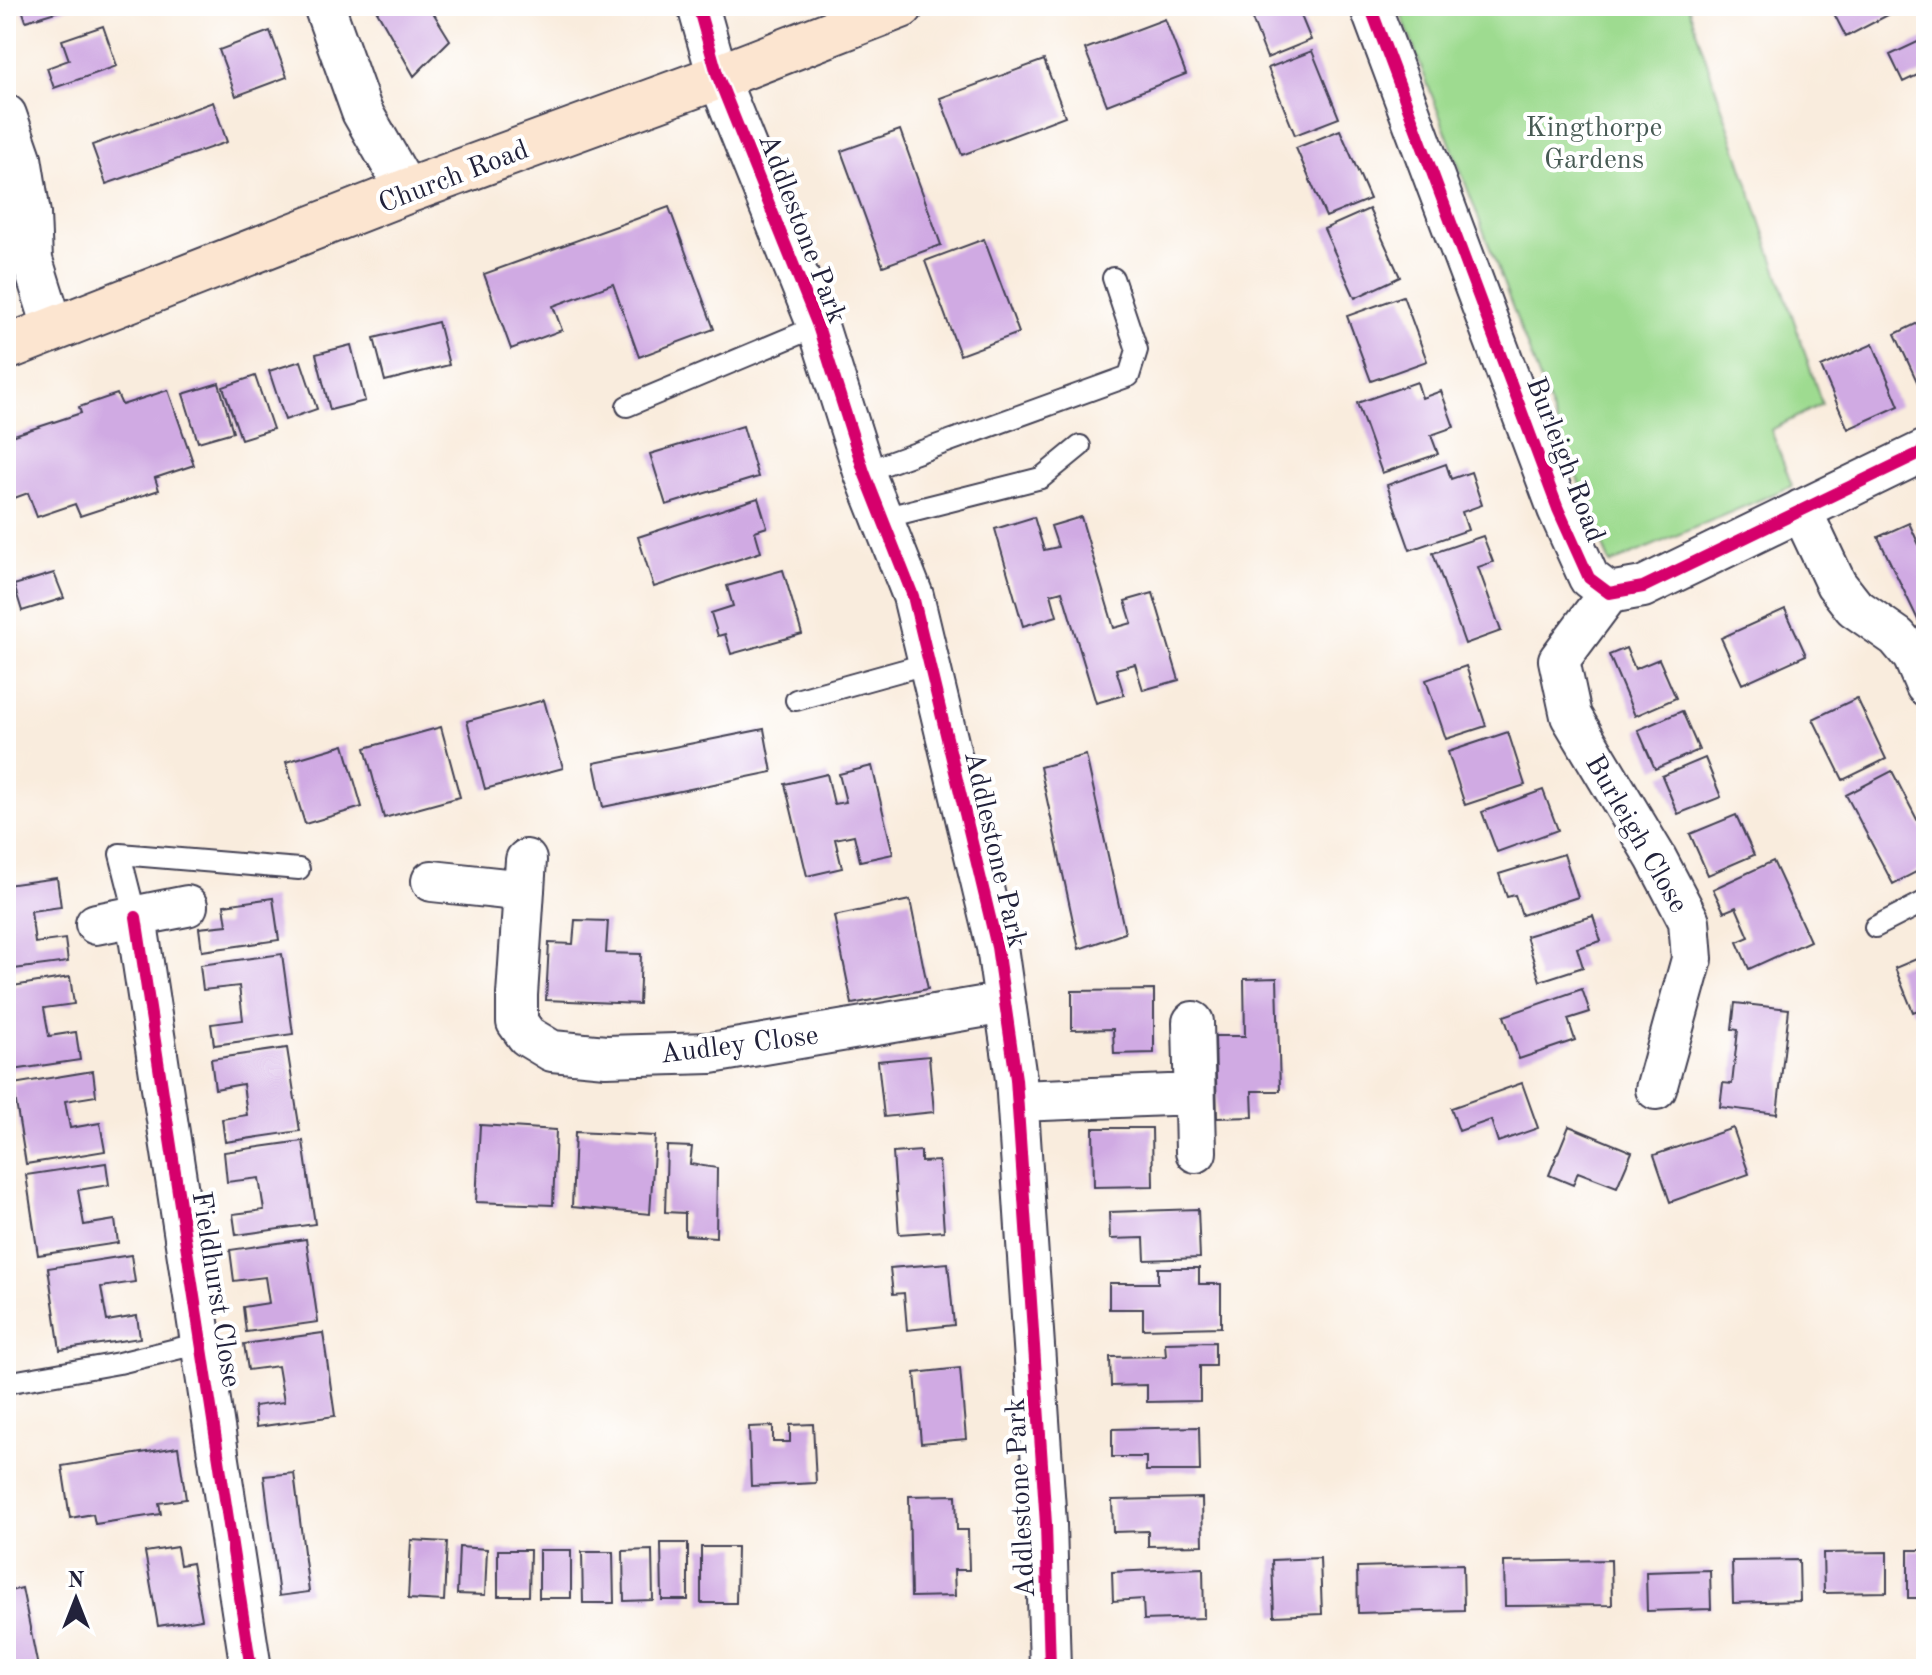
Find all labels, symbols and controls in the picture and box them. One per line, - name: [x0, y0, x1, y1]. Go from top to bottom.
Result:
- park label: Kingthorpe Gardens: [1526, 115, 1662, 175]
- street label: Addlestone Park: [752, 130, 850, 328]
- street label: Church Road: [375, 136, 533, 219]
- street label: Burleigh Road: [1520, 374, 1609, 546]
- street label: Addlestone Park: [958, 749, 1030, 950]
- street label: Burleigh Close: [1579, 751, 1692, 918]
- street label: Audley Close: [659, 1022, 820, 1070]
- street label: Fieldhurst Close: [186, 1189, 244, 1390]
- street label: Addlestone Park: [1003, 1397, 1041, 1599]
- north arrow: [36, 1559, 116, 1639]
- text: N: [68, 1570, 85, 1592]

